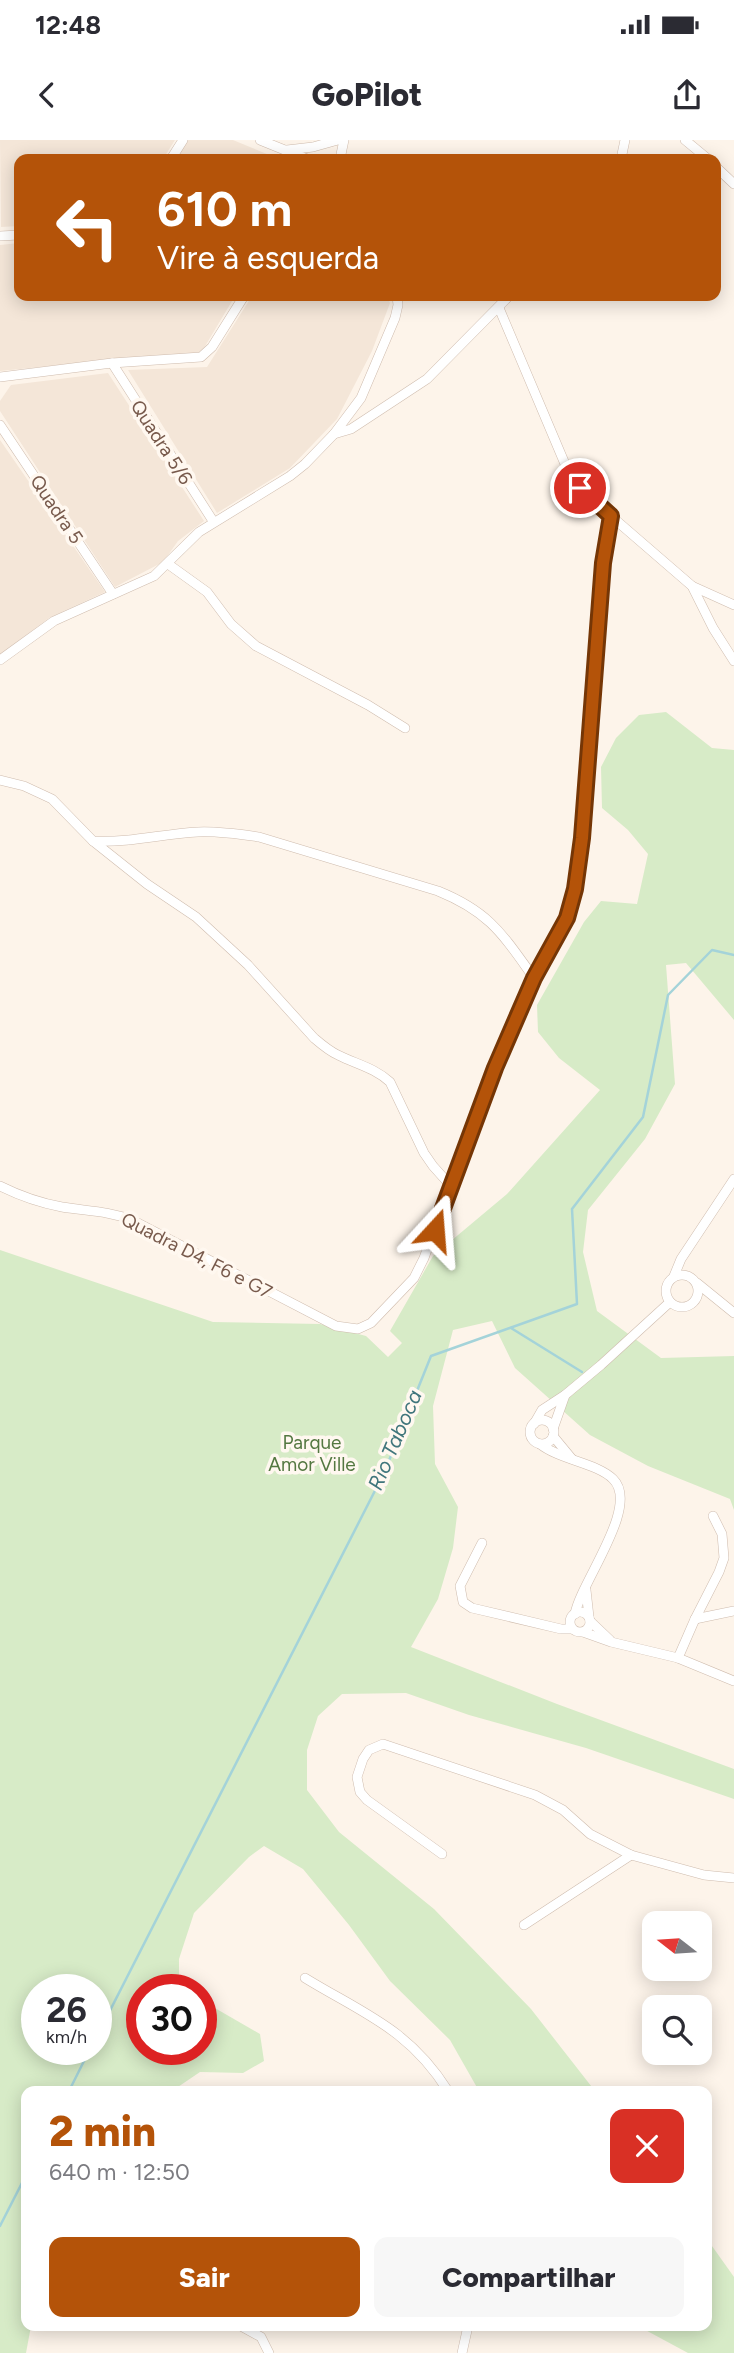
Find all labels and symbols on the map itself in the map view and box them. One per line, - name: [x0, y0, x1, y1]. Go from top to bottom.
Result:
- street label: Quadra 5/6: [126, 396, 198, 489]
- pin: [550, 458, 610, 518]
- street label: Quadra 5: [25, 471, 88, 548]
- position arrow: [398, 1193, 472, 1267]
- street label: Quadra D4, F6 e G7: [117, 1207, 276, 1303]
- water label: Rio Taboca: [362, 1386, 427, 1494]
- park label: Parque Amor Ville: [268, 1431, 356, 1476]
- north arrow: [642, 1911, 712, 1981]
- speed limit sign: 30: [126, 1974, 217, 2065]

